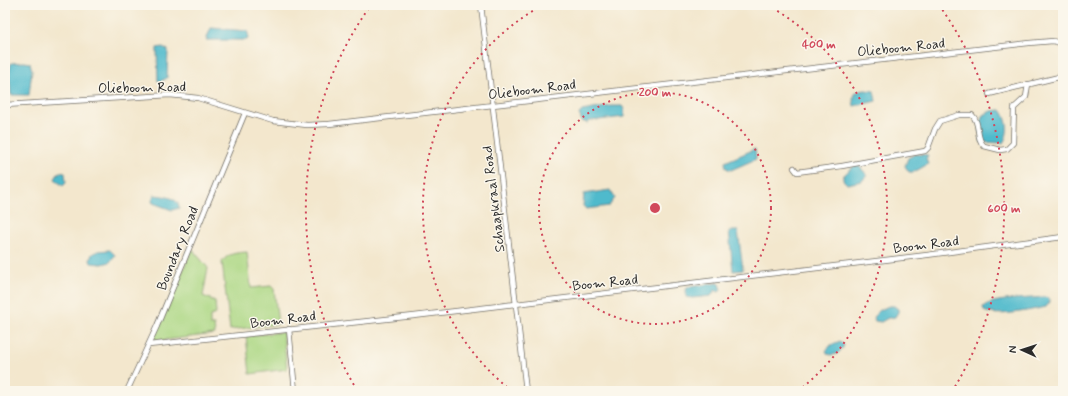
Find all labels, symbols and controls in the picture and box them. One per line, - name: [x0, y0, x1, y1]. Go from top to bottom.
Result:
- street label: Olieboom Road: [856, 34, 946, 62]
- text: 400 m: [802, 37, 836, 53]
- street label: Olieboom Road: [487, 76, 577, 104]
- street label: Olieboom Road: [98, 78, 186, 98]
- text: 200 m: [639, 85, 672, 101]
- street label: Schaapkraal Road: [479, 145, 509, 253]
- centre of rings: [648, 201, 662, 215]
- text: 600 m: [987, 201, 1021, 217]
- street label: Boundary Road: [153, 204, 203, 293]
- street label: Boom Road: [892, 232, 960, 258]
- street label: Boom Road: [571, 271, 639, 295]
- street label: Boom Road: [249, 307, 317, 333]
- north arrow: [1002, 330, 1042, 370]
- text: N: [1006, 346, 1020, 354]

